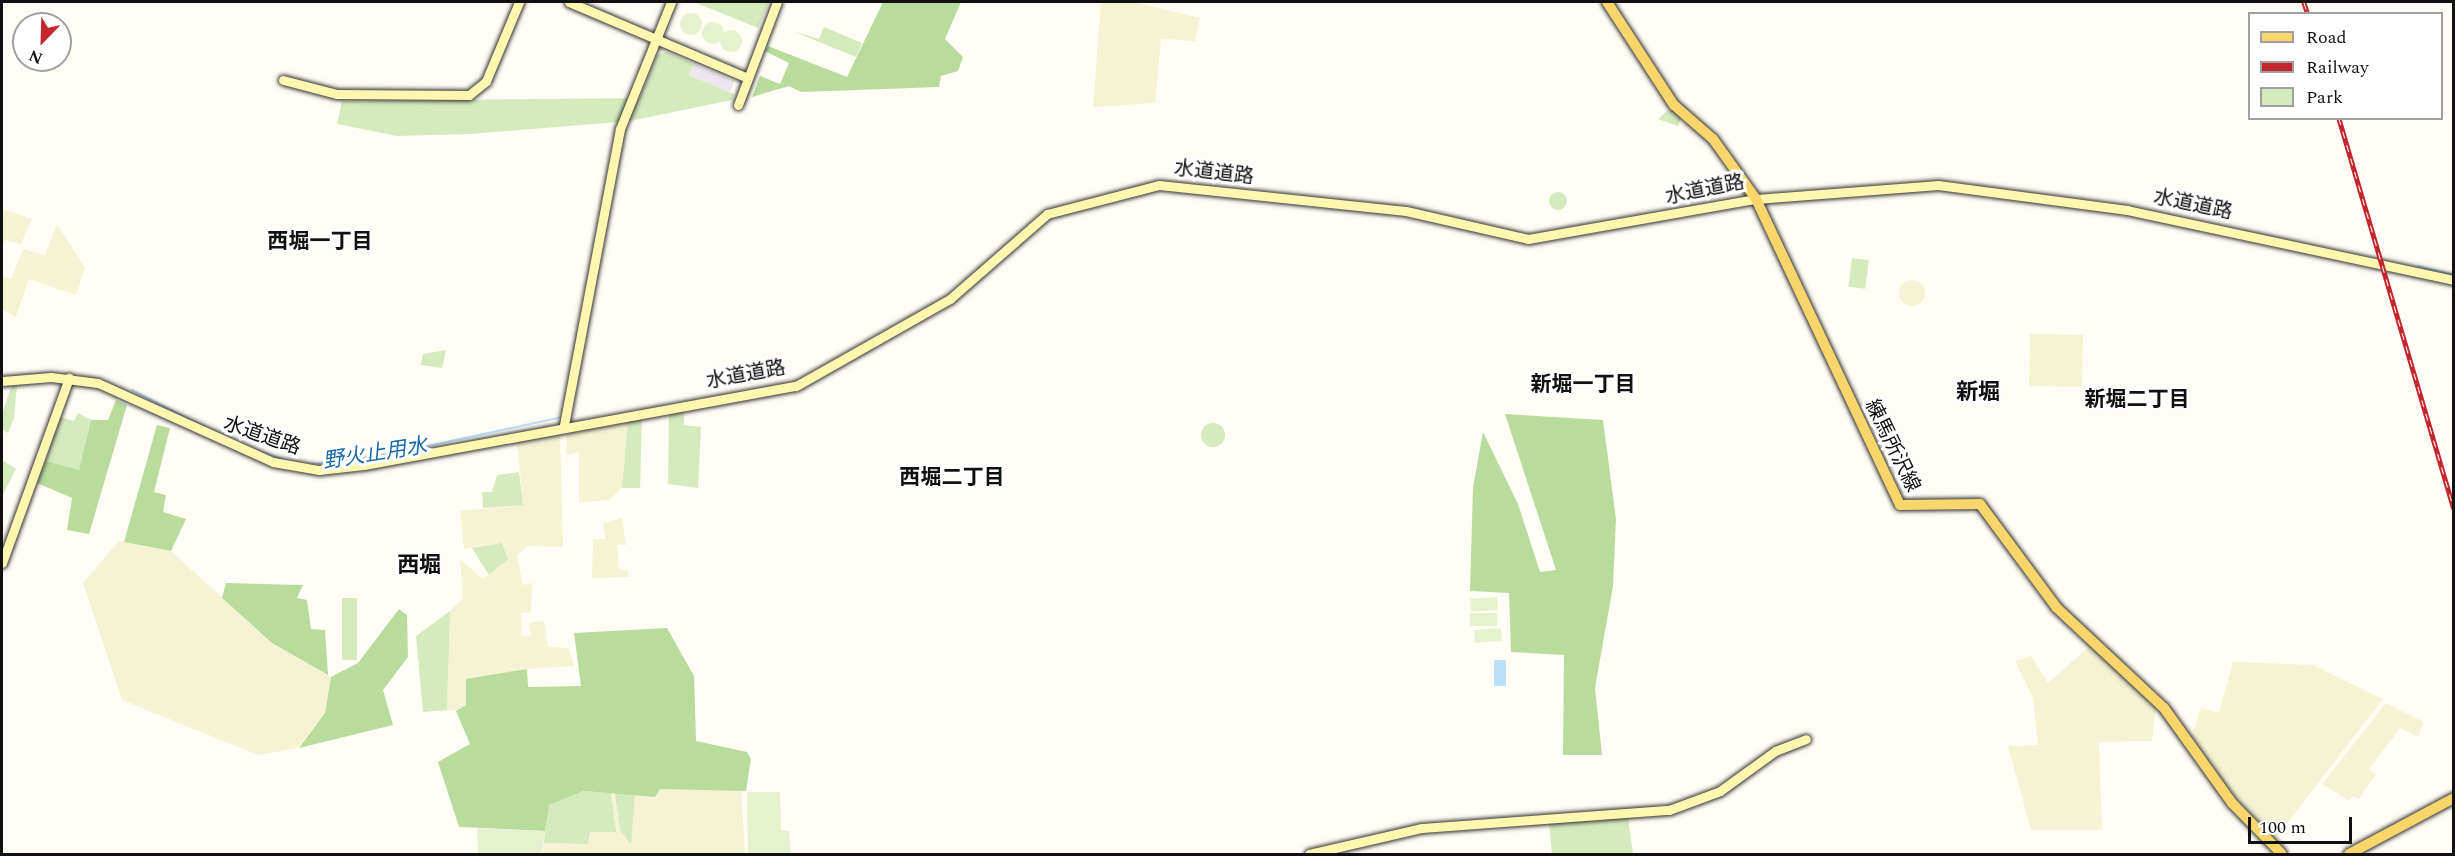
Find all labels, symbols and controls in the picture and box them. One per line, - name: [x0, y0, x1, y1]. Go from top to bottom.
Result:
- north arrow: [12, 12, 72, 72]
- legend: [2248, 12, 2443, 120]
- text: Road: [2306, 24, 2347, 51]
- text: N: [25, 43, 46, 70]
- text: Railway: [2306, 54, 2369, 81]
- text: Park: [2306, 84, 2343, 111]
- street label: 水道道路: [1173, 156, 1255, 190]
- street label: 水道道路: [1663, 171, 1747, 209]
- street label: 水道道路: [2151, 185, 2235, 225]
- district label: 西堀一丁目: [268, 229, 372, 255]
- street label: 水道道路: [705, 356, 787, 394]
- district label: 新堀一丁目: [1531, 372, 1635, 398]
- district label: 新堀: [1956, 380, 2000, 406]
- district label: 新堀二丁目: [2085, 387, 2189, 413]
- street label: 練馬所沢線: [1859, 396, 1925, 496]
- street label: 水道道路: [220, 412, 304, 460]
- water label: 野火止用水: [321, 433, 429, 475]
- district label: 西堀二丁目: [900, 465, 1004, 491]
- district label: 西堀: [397, 553, 441, 579]
- scale bar: [2251, 805, 2354, 843]
- text: 100 m: [2259, 814, 2306, 841]

